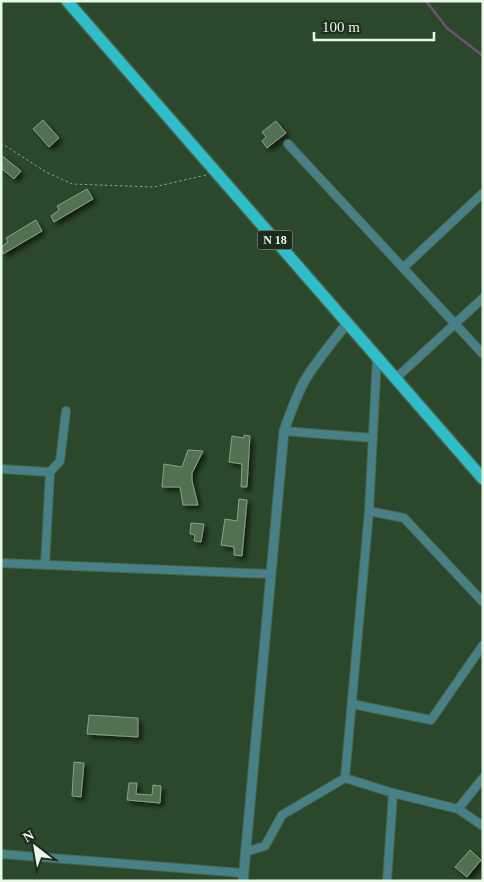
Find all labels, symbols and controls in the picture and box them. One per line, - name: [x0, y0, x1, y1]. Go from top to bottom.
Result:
- scale bar: [314, 10, 434, 42]
- text: 100 m: [322, 19, 360, 35]
- road number: N 18: [258, 230, 292, 250]
- north arrow: [10, 822, 60, 872]
- text: N: [20, 827, 37, 845]

